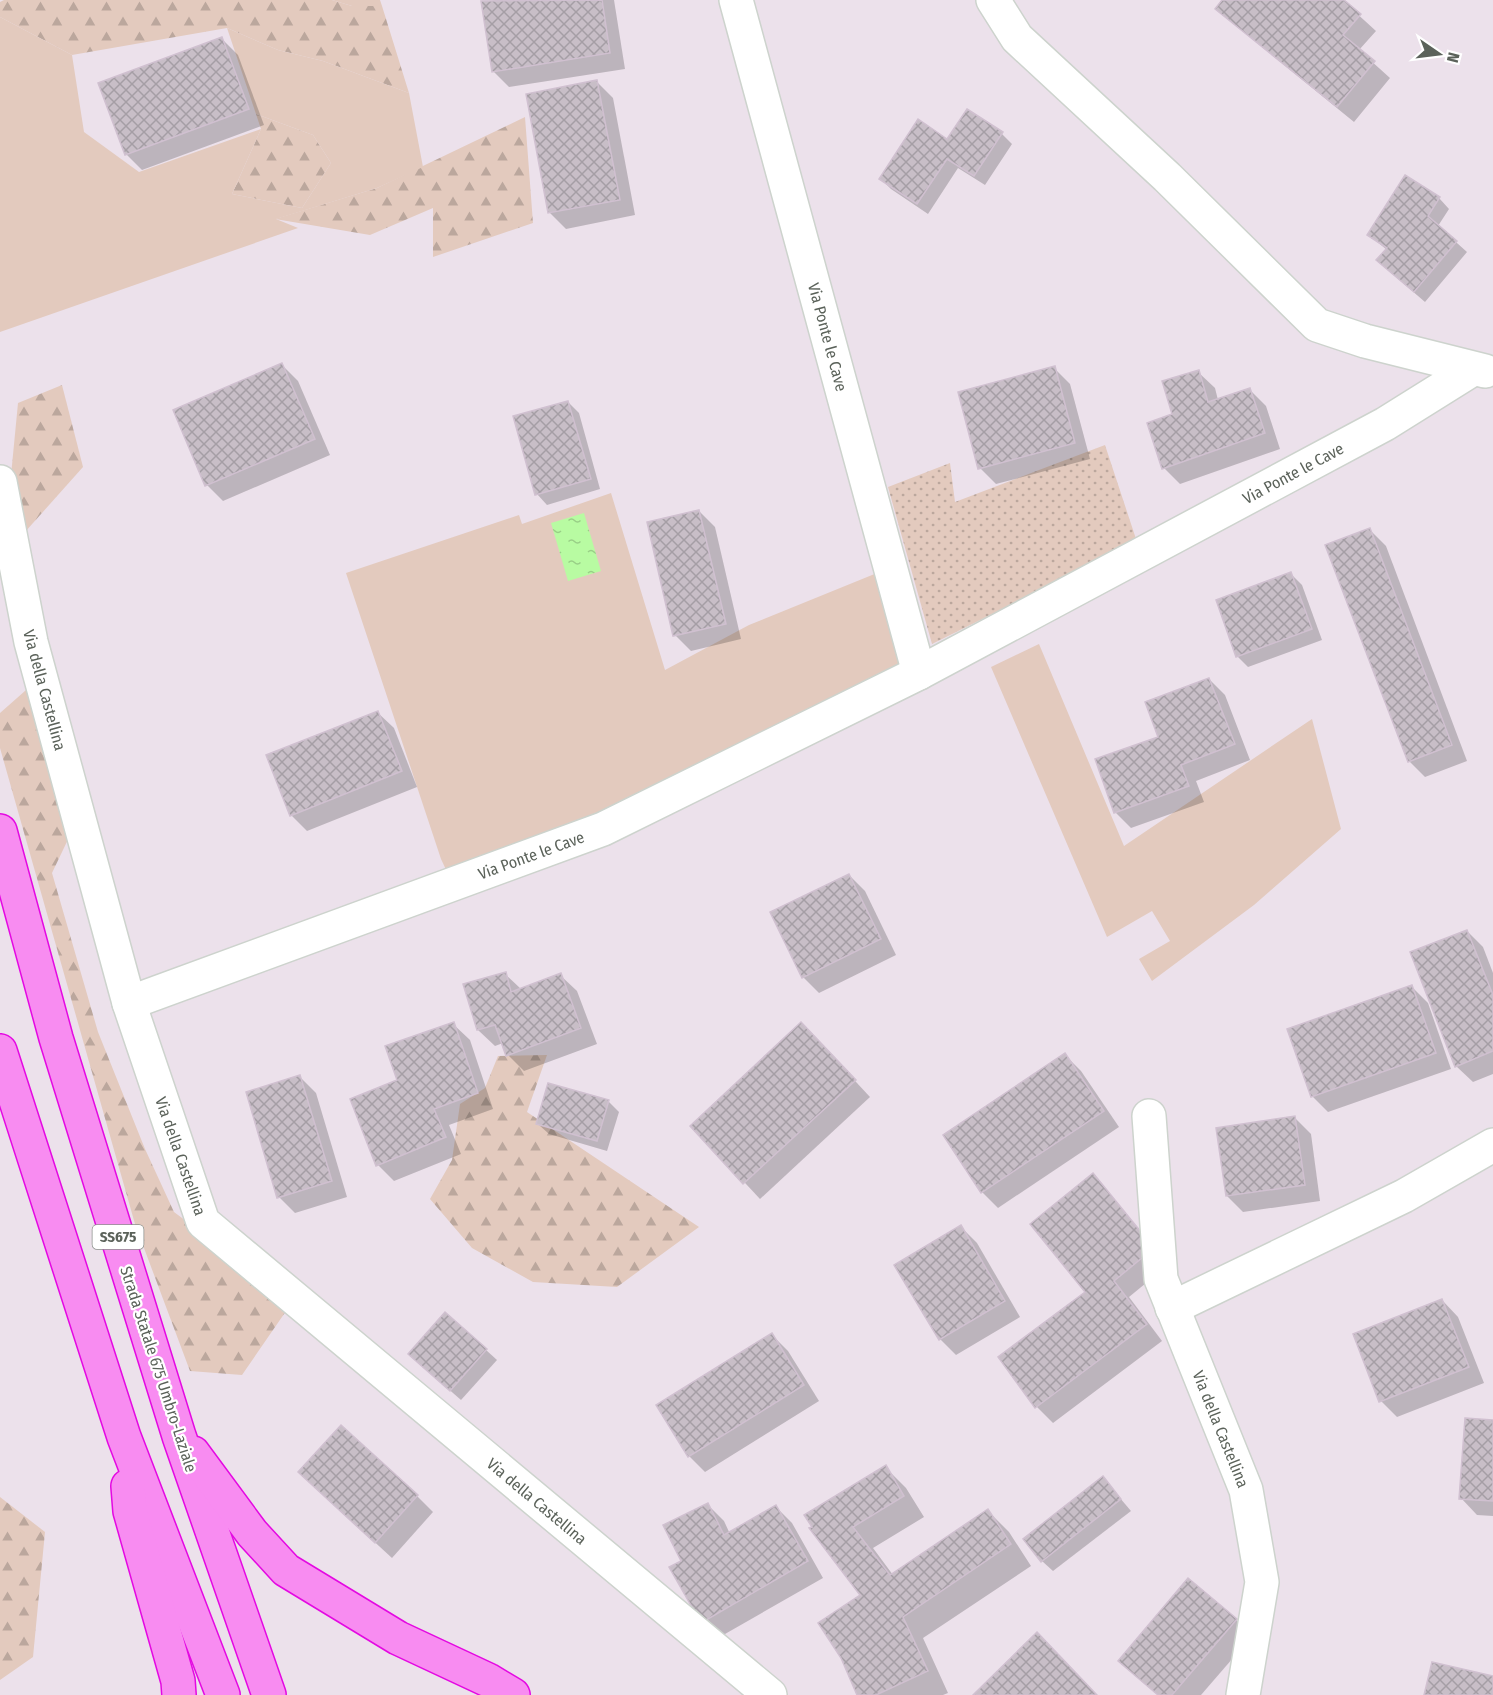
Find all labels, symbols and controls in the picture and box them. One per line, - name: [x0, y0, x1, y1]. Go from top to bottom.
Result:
- north arrow: [1409, 24, 1469, 84]
- text: N: [1443, 51, 1463, 64]
- street label: Via Ponte le Cave: [804, 281, 851, 394]
- street label: Via Ponte le Cave: [1240, 439, 1347, 508]
- street label: Via della Castellina: [19, 628, 70, 753]
- street label: Via Ponte le Cave: [476, 827, 587, 883]
- street label: Via della Castellina: [151, 1094, 210, 1218]
- road number: SS675: [92, 1225, 144, 1249]
- street label: Strada Statale 675 Umbro-Laziale: [116, 1264, 201, 1475]
- street label: Via della Castellina: [1188, 1368, 1253, 1491]
- street label: Via della Castellina: [483, 1454, 591, 1549]

